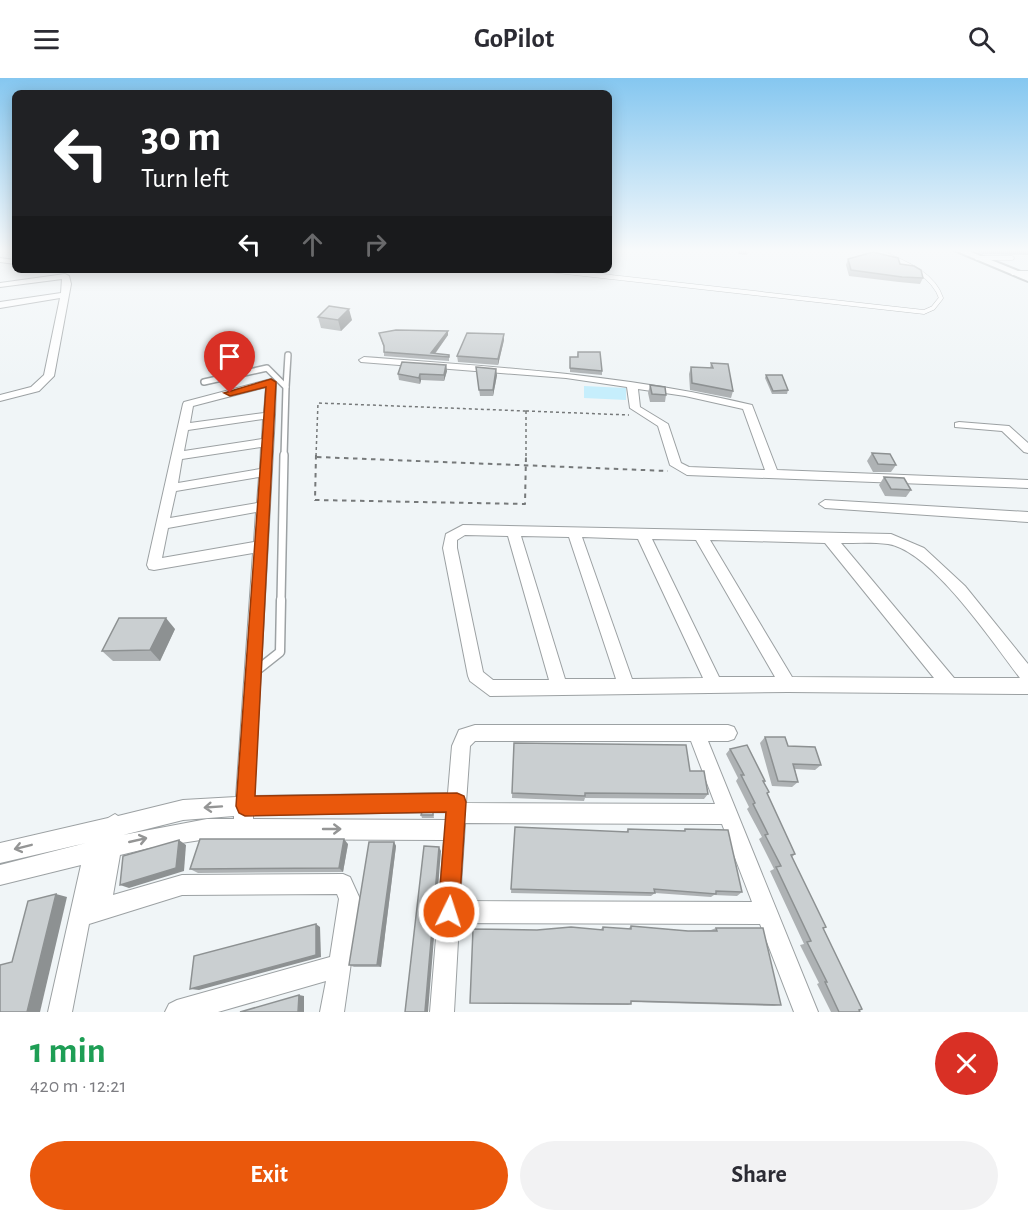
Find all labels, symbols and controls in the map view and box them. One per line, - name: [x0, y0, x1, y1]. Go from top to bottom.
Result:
- icon: menu: [30, 23, 63, 56]
- icon: search: [965, 23, 998, 56]
- text: GoPilot: [474, 25, 554, 52]
- icon: left: [42, 114, 120, 192]
- text: 30 m: [141, 116, 221, 158]
- text: Turn left: [141, 165, 229, 192]
- icon: left: [233, 228, 266, 261]
- icon: ahead: [296, 228, 329, 261]
- icon: right: [359, 228, 392, 261]
- pin: [204, 331, 255, 393]
- icon: arrive: [213, 340, 246, 373]
- one-way arrow: [204, 802, 224, 813]
- one-way arrow: [322, 823, 342, 835]
- one-way arrow: [128, 834, 147, 846]
- one-way arrow: [13, 842, 32, 854]
- position arrow: [417, 880, 481, 944]
- button: close: [935, 1032, 998, 1095]
- text: 1 min: [30, 1033, 106, 1069]
- text: 420 m · 12:21: [30, 1076, 126, 1096]
- button: Exit: [30, 1141, 508, 1210]
- button: Share: [520, 1141, 998, 1210]

